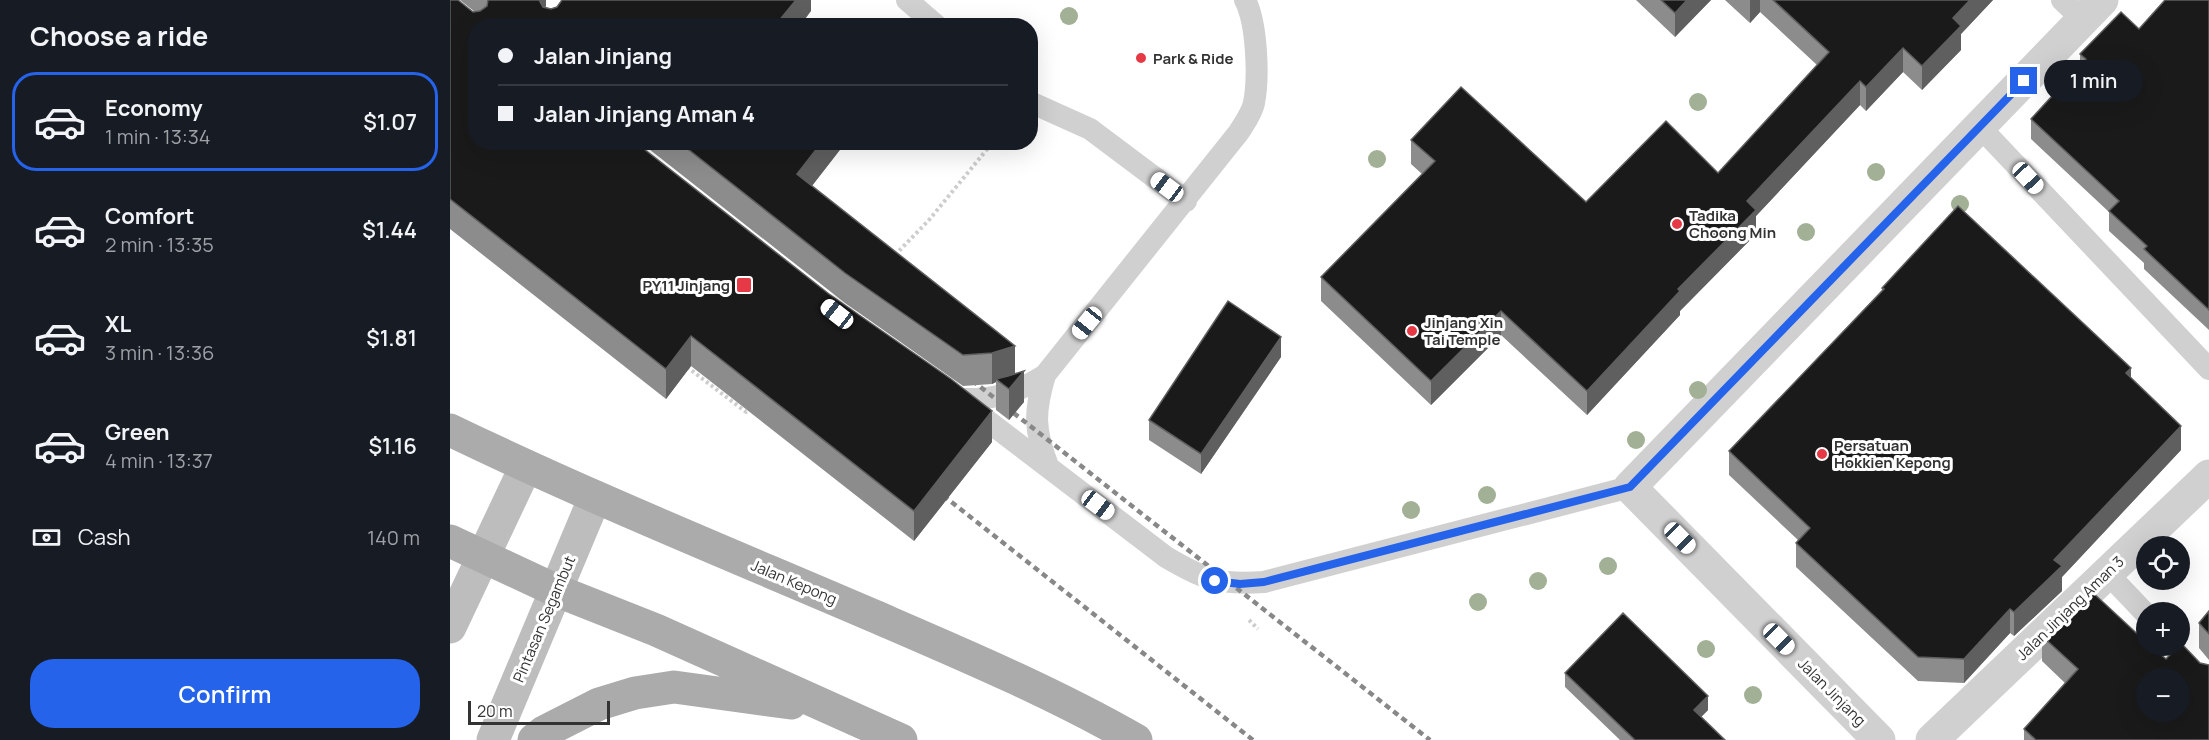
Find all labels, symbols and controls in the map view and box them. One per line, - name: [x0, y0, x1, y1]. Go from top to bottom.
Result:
- text: Choose a ride: [30, 17, 208, 54]
- text: Jalan Jinjang: [534, 41, 672, 71]
- place label: Park & Ride: [1153, 48, 1234, 69]
- marker: Park & Ride: [1134, 51, 1148, 65]
- callout: 1 min: [2045, 60, 2144, 102]
- route end: [2010, 67, 2037, 94]
- text: 1 min: [2070, 67, 2117, 94]
- text: Economy: [105, 93, 203, 123]
- icon: car: [33, 95, 87, 149]
- text: Jalan Jinjang Aman 4: [534, 99, 755, 129]
- text: $1.07: [363, 107, 417, 137]
- text: 1 min · 13:34: [105, 123, 211, 150]
- car: [2009, 159, 2047, 197]
- car: [1147, 169, 1187, 205]
- text: Comfort: [105, 201, 194, 231]
- icon: car: [33, 203, 87, 257]
- place label: Tadika Choong Min: [1689, 205, 1776, 243]
- text: $1.44: [362, 215, 417, 245]
- marker: Tadika Choong Min: [1670, 217, 1684, 231]
- text: 2 min · 13:35: [105, 231, 214, 258]
- place label: PY11 Jinjang: [642, 275, 730, 296]
- marker: PY11 Jinjang: [735, 276, 753, 294]
- car: [817, 296, 857, 332]
- car: [1069, 303, 1105, 343]
- text: XL: [105, 309, 131, 339]
- icon: car: [33, 311, 87, 365]
- place label: Jinjang Xin Tai Temple: [1424, 312, 1503, 350]
- text: $1.81: [366, 323, 417, 353]
- marker: Jinjang Xin Tai Temple: [1405, 324, 1419, 338]
- text: 3 min · 13:36: [105, 339, 214, 366]
- text: Green: [105, 417, 170, 447]
- icon: car: [33, 419, 87, 473]
- text: $1.16: [368, 431, 417, 461]
- place label: Persatuan Hokkien Kepong: [1834, 435, 1951, 473]
- text: 4 min · 13:37: [105, 447, 213, 474]
- marker: Persatuan Hokkien Kepong: [1815, 447, 1829, 461]
- car: [1078, 487, 1118, 523]
- car: [1661, 519, 1699, 557]
- icon: cash: [30, 521, 63, 554]
- text: Cash: [78, 522, 131, 552]
- text: 140 m: [367, 524, 420, 551]
- map controls: [2136, 536, 2190, 722]
- button: locate: [2136, 536, 2190, 590]
- street label: Jalan Jinjang Aman 3: [2012, 551, 2128, 665]
- street label: Pintasan Segambut: [508, 552, 580, 686]
- street label: Jalan Kepong: [748, 554, 840, 610]
- route start: [1201, 567, 1228, 594]
- button: +: [2136, 602, 2190, 656]
- car: [1760, 620, 1798, 658]
- street label: Jalan Jinjang: [1793, 653, 1871, 731]
- button: Confirm: [30, 659, 420, 728]
- button: −: [2136, 668, 2190, 722]
- scale bar: [468, 698, 610, 726]
- text: 20 m: [477, 700, 513, 722]

